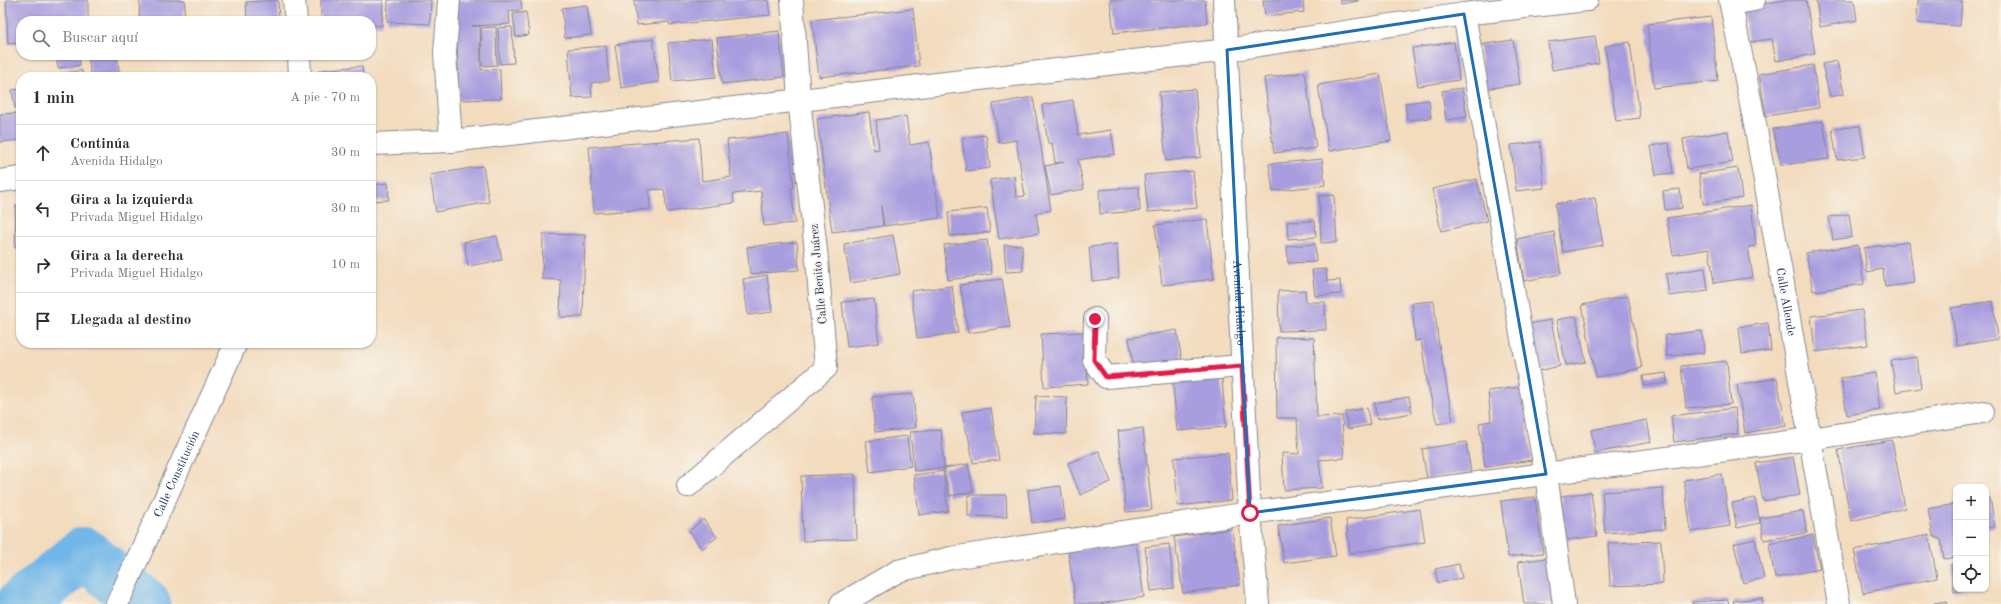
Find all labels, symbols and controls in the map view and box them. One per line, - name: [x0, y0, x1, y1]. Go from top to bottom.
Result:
- search box: [16, 16, 376, 60]
- icon: search: [30, 27, 52, 49]
- text: Buscar aquí: [62, 31, 138, 46]
- text: 1 min: [32, 90, 75, 107]
- text: A pie · 70 m: [290, 91, 360, 104]
- text: Continúa: [70, 137, 130, 152]
- icon: ahead: [32, 142, 54, 164]
- text: 30 m: [331, 146, 360, 159]
- text: Avenida Hidalgo: [70, 155, 163, 168]
- text: Gira a la izquierda: [70, 193, 193, 208]
- icon: left: [32, 198, 54, 220]
- text: 30 m: [331, 202, 360, 215]
- text: Privada Miguel Hidalgo: [70, 211, 203, 224]
- street label: Calle Benito Juárez: [809, 223, 829, 325]
- text: Gira a la derecha: [70, 249, 184, 264]
- icon: right: [32, 254, 54, 276]
- text: 10 m: [331, 258, 360, 271]
- street label: Avenida Hidalgo: [1230, 260, 1247, 346]
- text: Privada Miguel Hidalgo: [70, 267, 203, 280]
- street label: Calle Allende: [1773, 267, 1797, 337]
- icon: arrive: [32, 310, 54, 332]
- route end: [1086, 310, 1104, 328]
- text: Llegada al destino: [70, 313, 191, 328]
- street label: Calle Constitución: [152, 429, 202, 520]
- map controls: [1953, 484, 1989, 592]
- button: +: [1953, 484, 1989, 520]
- route start: [1241, 504, 1259, 522]
- button: −: [1953, 520, 1989, 556]
- button: locate: [1953, 556, 1989, 592]

